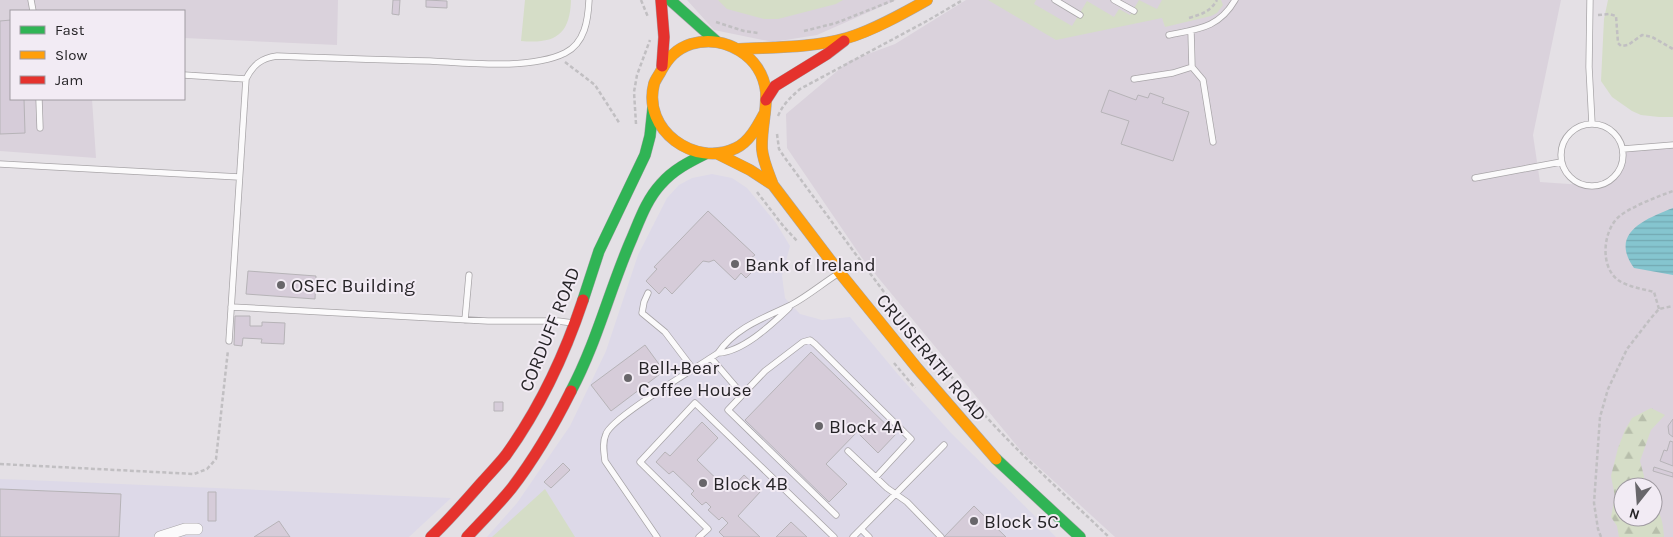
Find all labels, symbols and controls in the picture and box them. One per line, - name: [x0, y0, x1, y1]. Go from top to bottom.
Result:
- legend: [10, 10, 185, 100]
- text: Fast: [55, 21, 85, 39]
- text: Slow: [55, 46, 87, 64]
- text: Jam: [55, 71, 83, 89]
- place label: Bank of Ireland: [745, 254, 876, 276]
- marker: Bank of Ireland: [729, 258, 741, 270]
- street label: CORDUFF ROAD: [515, 264, 585, 395]
- place label: OSEC Building: [291, 275, 415, 297]
- marker: OSEC Building: [275, 279, 287, 291]
- street label: CRUISERATH ROAD: [872, 290, 991, 426]
- place label: Bell+Bear Coffee House: [638, 357, 751, 401]
- marker: Bell+Bear Coffee House: [622, 372, 634, 384]
- place label: Block 4A: [829, 416, 903, 438]
- marker: Block 4A: [813, 420, 825, 432]
- place label: Block 4B: [713, 473, 788, 495]
- marker: Block 4B: [697, 477, 709, 489]
- north arrow: [1613, 477, 1663, 527]
- text: N: [1627, 504, 1642, 524]
- place label: Block 5C: [984, 511, 1059, 533]
- marker: Block 5C: [968, 515, 980, 527]

